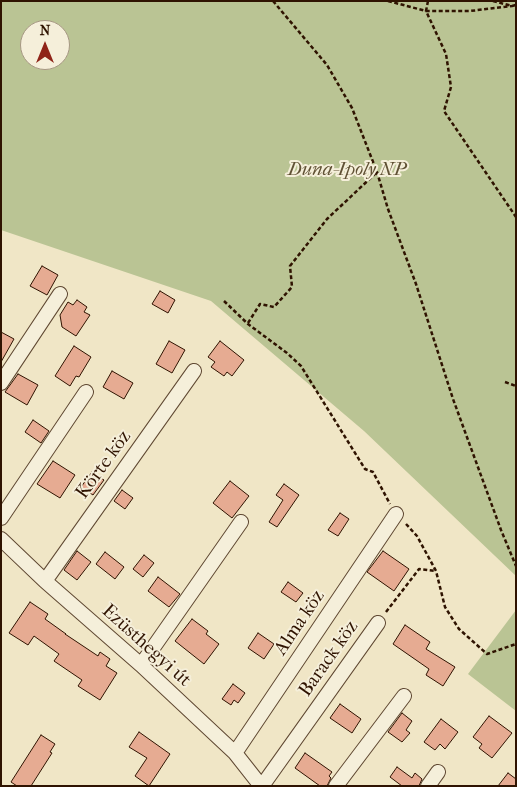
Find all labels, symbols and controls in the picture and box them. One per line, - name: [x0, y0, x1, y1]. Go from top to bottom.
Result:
- north arrow: [20, 20, 70, 70]
- text: N: [40, 22, 50, 39]
- park label: Duna-Ipoly NP: [288, 159, 406, 181]
- street label: Körte köz: [72, 426, 136, 504]
- street label: Alma köz: [270, 586, 330, 660]
- street label: Ezüsthegyi út: [97, 600, 195, 692]
- street label: Barack köz: [295, 617, 363, 701]

